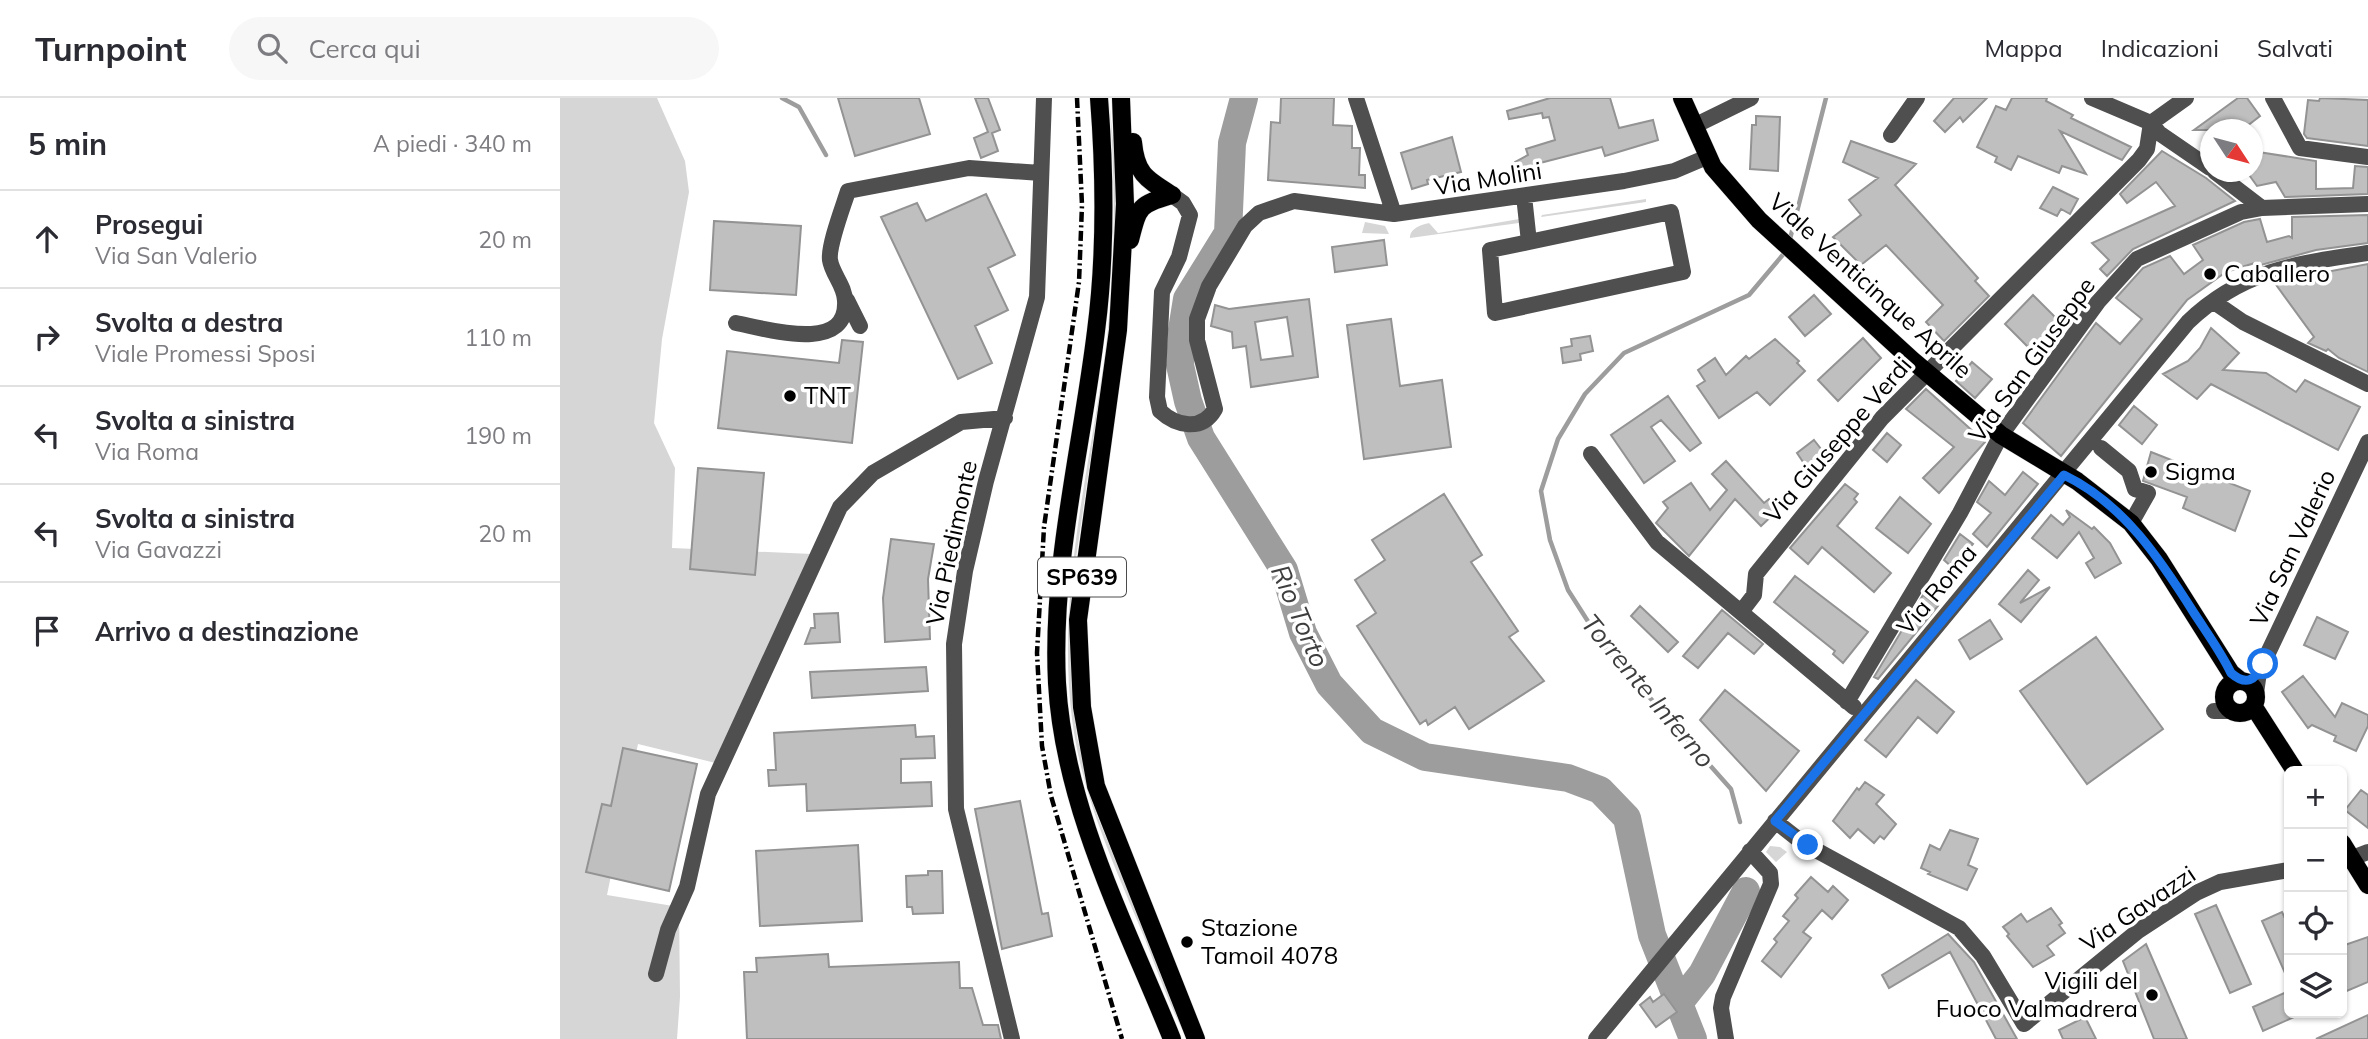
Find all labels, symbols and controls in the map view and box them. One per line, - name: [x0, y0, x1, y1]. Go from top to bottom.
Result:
- search box: [229, 17, 719, 80]
- text: Turnpoint: [35, 28, 187, 69]
- icon: search: [253, 29, 291, 67]
- text: Cerca qui: [309, 32, 421, 65]
- text: Mappa: [1984, 33, 2063, 63]
- text: Indicazioni: [2101, 33, 2219, 63]
- text: Salvati: [2257, 33, 2333, 63]
- north arrow: [2200, 119, 2263, 182]
- text: 5 min: [28, 125, 107, 163]
- text: A piedi · 340 m: [373, 129, 532, 158]
- street label: Via Molini: [1432, 155, 1544, 201]
- street label: Viale Venticinque Aprile: [1763, 186, 1978, 384]
- text: Prosegui: [95, 208, 203, 241]
- icon: ahead: [28, 220, 66, 258]
- text: 20 m: [478, 225, 532, 254]
- text: Via San Valerio: [95, 241, 257, 270]
- place label: Caballero: [2224, 258, 2330, 288]
- marker: Caballero: [2202, 266, 2218, 282]
- street label: Via San Giuseppe: [1961, 271, 2101, 448]
- text: Svolta a destra: [95, 306, 283, 339]
- icon: right: [28, 318, 66, 356]
- text: 110 m: [464, 323, 532, 352]
- text: Viale Promessi Sposi: [95, 339, 316, 368]
- street label: Via Giuseppe Verdi: [1757, 350, 1918, 529]
- place label: TNT: [804, 380, 851, 410]
- marker: TNT: [782, 388, 798, 404]
- text: Svolta a sinistra: [95, 404, 295, 437]
- icon: left: [28, 416, 66, 454]
- text: 190 m: [464, 421, 532, 450]
- text: Via Roma: [95, 437, 199, 466]
- place label: Sigma: [2165, 456, 2236, 486]
- street label: Via Piedimonte: [919, 458, 983, 628]
- marker: Sigma: [2143, 464, 2159, 480]
- street label: Via San Valerio: [2243, 464, 2342, 631]
- text: Svolta a sinistra: [95, 502, 295, 535]
- icon: left: [28, 514, 66, 552]
- text: 20 m: [478, 519, 532, 548]
- text: Via Gavazzi: [95, 535, 222, 564]
- street label: Via Roma: [1890, 538, 1983, 641]
- road number: SP639: [1038, 558, 1126, 597]
- water label: Rio Torto: [1264, 559, 1337, 672]
- water label: Torrente Inferno: [1574, 607, 1722, 774]
- icon: arrive: [28, 612, 66, 650]
- text: Arrivo a destinazione: [95, 615, 359, 648]
- route start: [2247, 648, 2278, 679]
- map controls: [2284, 766, 2347, 1018]
- button: +: [2284, 766, 2347, 829]
- route end: [1792, 829, 1823, 860]
- button: −: [2284, 829, 2347, 892]
- street label: Via Gavazzi: [2074, 859, 2201, 958]
- button: locate: [2284, 892, 2347, 955]
- place label: Stazione Tamoil 4078: [1201, 912, 1338, 970]
- marker: Stazione Tamoil 4078: [1179, 934, 1195, 950]
- button: layers: [2284, 955, 2347, 1018]
- place label: Vigili del Fuoco Valmadrera: [1936, 965, 2138, 1023]
- marker: Vigili del Fuoco Valmadrera: [2144, 987, 2160, 1003]

